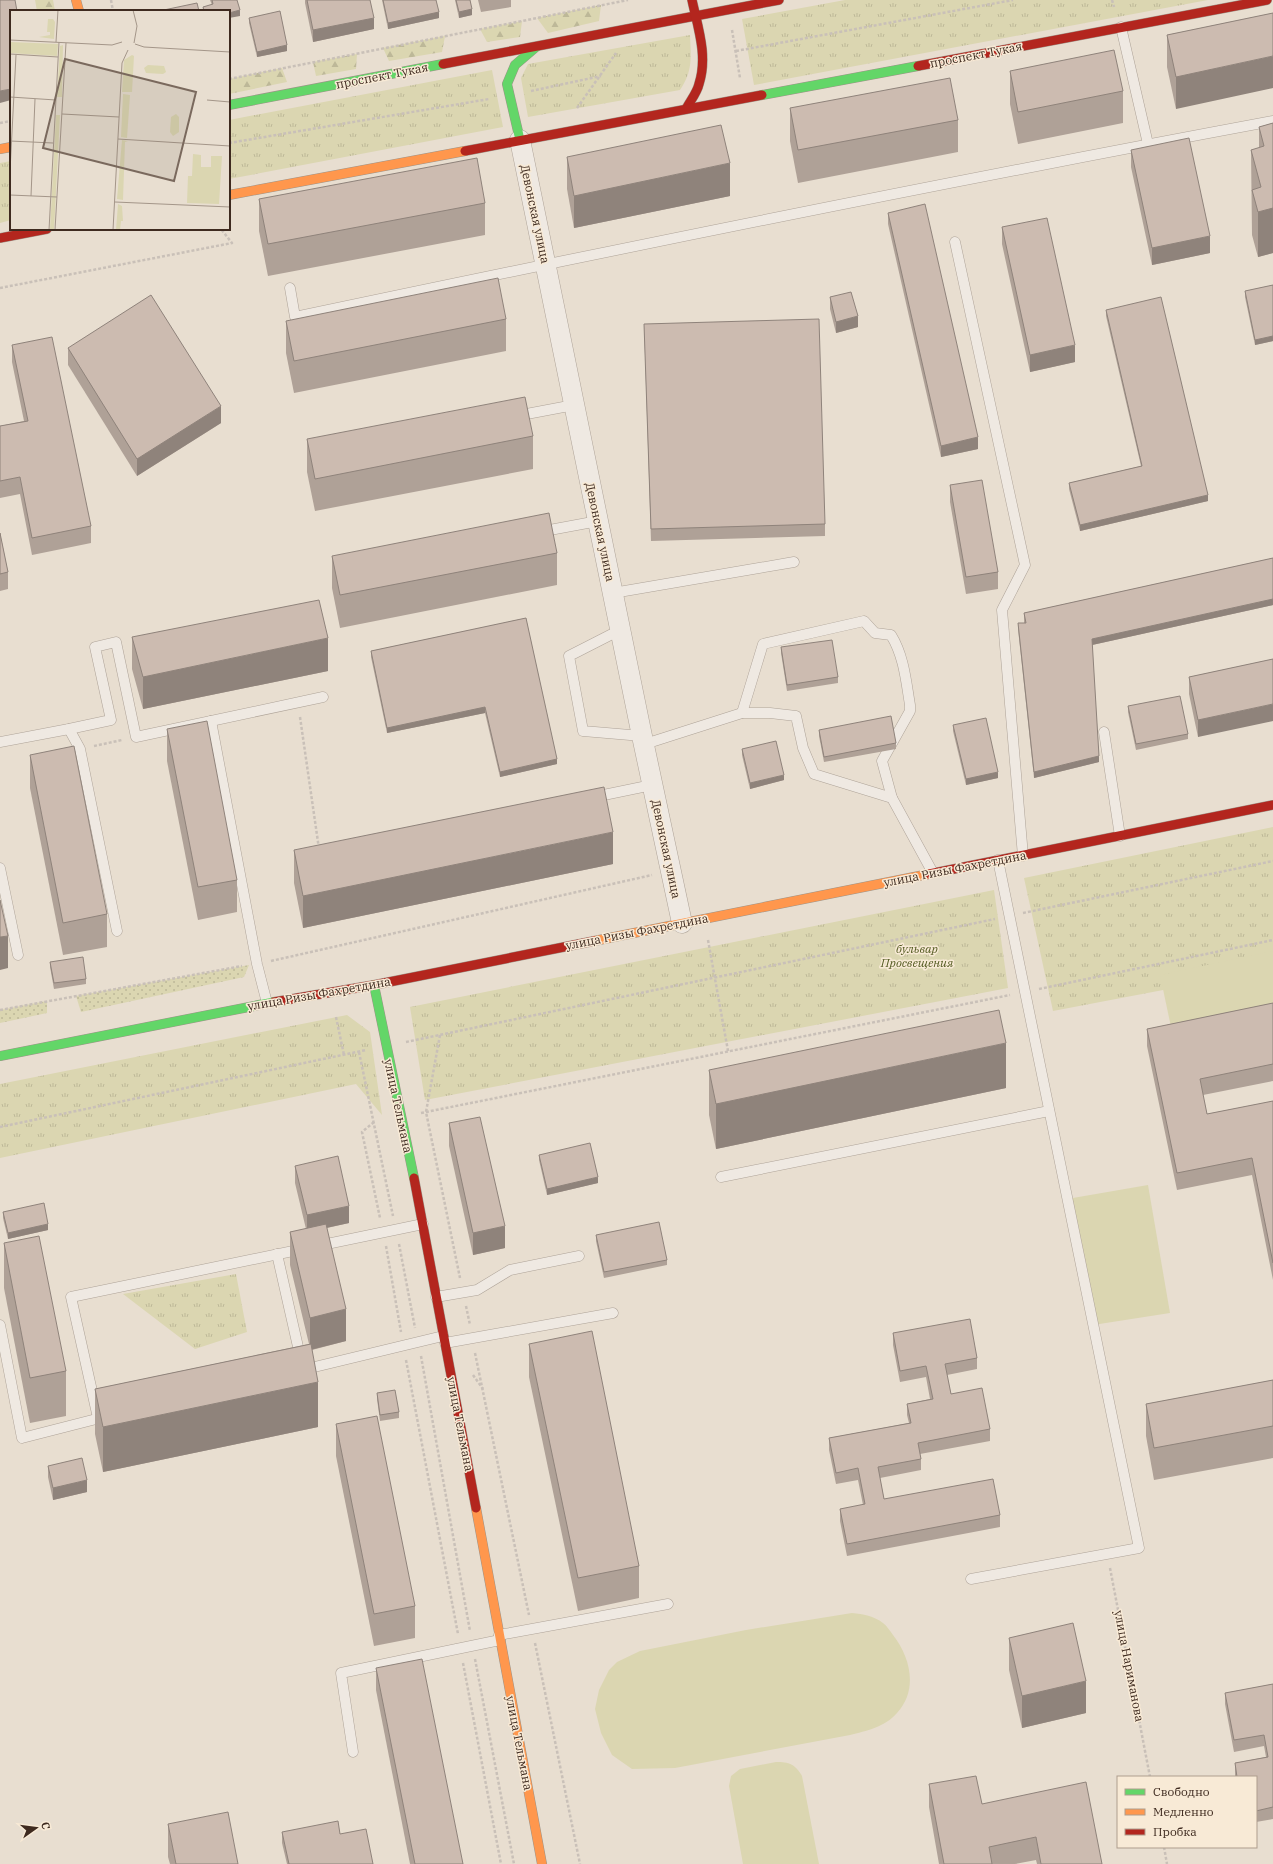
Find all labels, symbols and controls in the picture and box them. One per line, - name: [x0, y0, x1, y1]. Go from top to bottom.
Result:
- inset map: [10, 10, 230, 230]
- street label: проспект Тукая: [929, 38, 1023, 71]
- street label: проспект Тукая: [335, 59, 429, 92]
- street label: Девонская улица: [518, 163, 553, 265]
- street label: Девонская улица: [583, 481, 618, 583]
- street label: Девонская улица: [649, 798, 684, 900]
- street label: улица Ризы Фахретдина: [882, 847, 1028, 890]
- street label: улица Ризы Фахретдина: [564, 910, 710, 953]
- park label: бульвар Просвещения: [880, 941, 954, 970]
- street label: улица Ризы Фахретдина: [246, 973, 392, 1013]
- street label: улица Тельмана: [381, 1057, 416, 1155]
- street label: улица Тельмана: [444, 1375, 477, 1473]
- street label: улица Нариманова: [1111, 1609, 1148, 1723]
- street label: улица Тельмана: [503, 1694, 536, 1792]
- legend: [1117, 1776, 1257, 1848]
- text: Свободно: [1153, 1784, 1210, 1799]
- text: Медленно: [1153, 1804, 1214, 1819]
- north arrow: [16, 1808, 56, 1848]
- text: С: [38, 1820, 53, 1831]
- text: Пробка: [1153, 1824, 1197, 1839]

